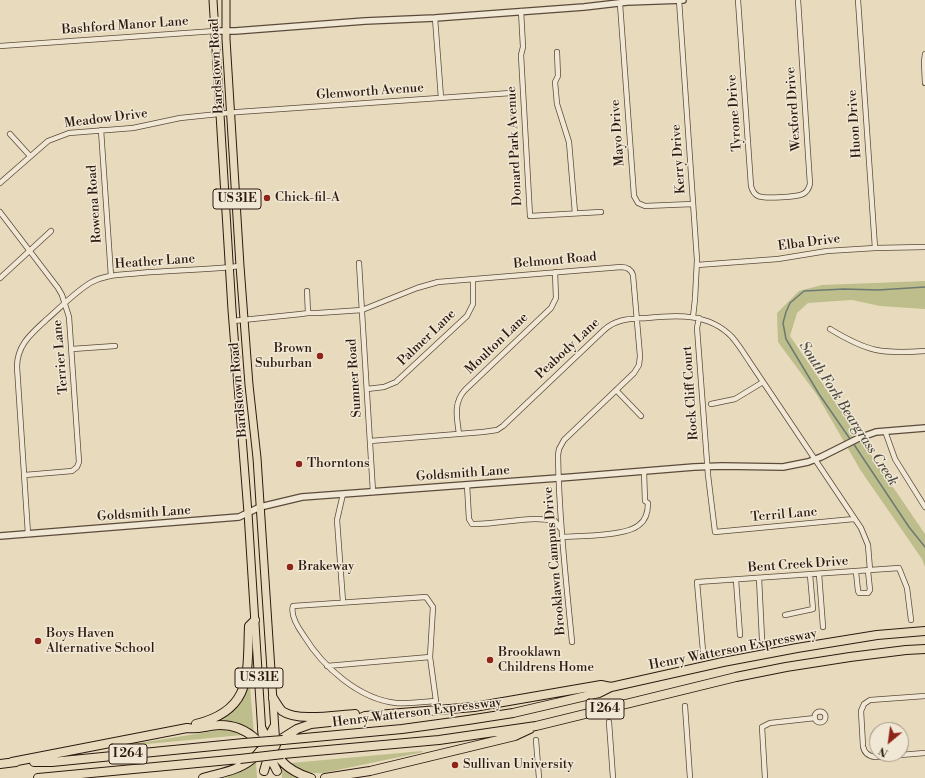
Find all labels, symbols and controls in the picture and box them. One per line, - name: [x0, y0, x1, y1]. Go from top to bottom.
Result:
- street label: Bashford Manor Lane: [61, 14, 189, 38]
- street label: Bardstown Road: [207, 18, 227, 114]
- street label: Wexford Drive: [783, 66, 805, 152]
- street label: Tyrone Drive: [725, 74, 745, 152]
- street label: Glenworth Avenue: [316, 80, 424, 104]
- street label: Donard Park Avenue: [504, 86, 526, 206]
- street label: Huon Drive: [845, 89, 865, 159]
- street label: Mayo Drive: [608, 99, 628, 167]
- street label: Meadow Drive: [63, 106, 149, 132]
- street label: Kerry Drive: [669, 124, 689, 194]
- street label: Rowena Road: [84, 164, 106, 244]
- road number: US 31E: [213, 189, 261, 209]
- place label: Chick-fil-A: [275, 190, 340, 206]
- marker: Chick-fil-A: [262, 193, 272, 203]
- street label: Elba Drive: [777, 231, 841, 255]
- street label: Belmont Road: [513, 250, 597, 272]
- street label: Heather Lane: [114, 251, 196, 273]
- street label: Palmer Lane: [395, 307, 459, 369]
- street label: Moulton Lane: [462, 310, 532, 378]
- street label: Peabody Lane: [533, 315, 603, 383]
- street label: Terrier Lane: [50, 319, 72, 395]
- street label: Sumner Road: [344, 338, 366, 418]
- water label: South Fork Beargrass Creek: [795, 339, 901, 489]
- place label: Brown Suburban: [255, 341, 312, 372]
- street label: Bardstown Road: [227, 342, 251, 438]
- street label: Rock Cliff Court: [680, 345, 702, 441]
- marker: Brown Suburban: [315, 351, 325, 361]
- place label: Thorntons: [307, 456, 370, 472]
- marker: Thorntons: [294, 459, 304, 469]
- street label: Goldsmith Lane: [416, 463, 510, 485]
- street label: Brooklawn Campus Drive: [541, 486, 569, 636]
- street label: Goldsmith Lane: [97, 503, 191, 525]
- street label: Terril Lane: [750, 504, 818, 526]
- street label: Bent Creek Drive: [747, 554, 849, 576]
- place label: Brakeway: [298, 559, 354, 575]
- marker: Brakeway: [285, 562, 295, 572]
- place label: Boys Haven Alternative School: [46, 626, 155, 657]
- street label: Henry Watterson Expressway: [648, 626, 818, 674]
- marker: Boys Haven Alternative School: [33, 636, 43, 646]
- place label: Brooklawn Childrens Home: [498, 645, 594, 676]
- marker: Brooklawn Childrens Home: [485, 655, 495, 665]
- road number: US 31E: [235, 668, 283, 688]
- street label: Henry Watterson Expressway: [331, 695, 503, 731]
- road number: I 264: [586, 699, 624, 719]
- north arrow: [869, 722, 909, 762]
- text: N: [876, 743, 891, 760]
- road number: I 264: [109, 744, 147, 764]
- place label: Sullivan University: [463, 757, 574, 773]
- marker: Sullivan University: [450, 760, 460, 770]

